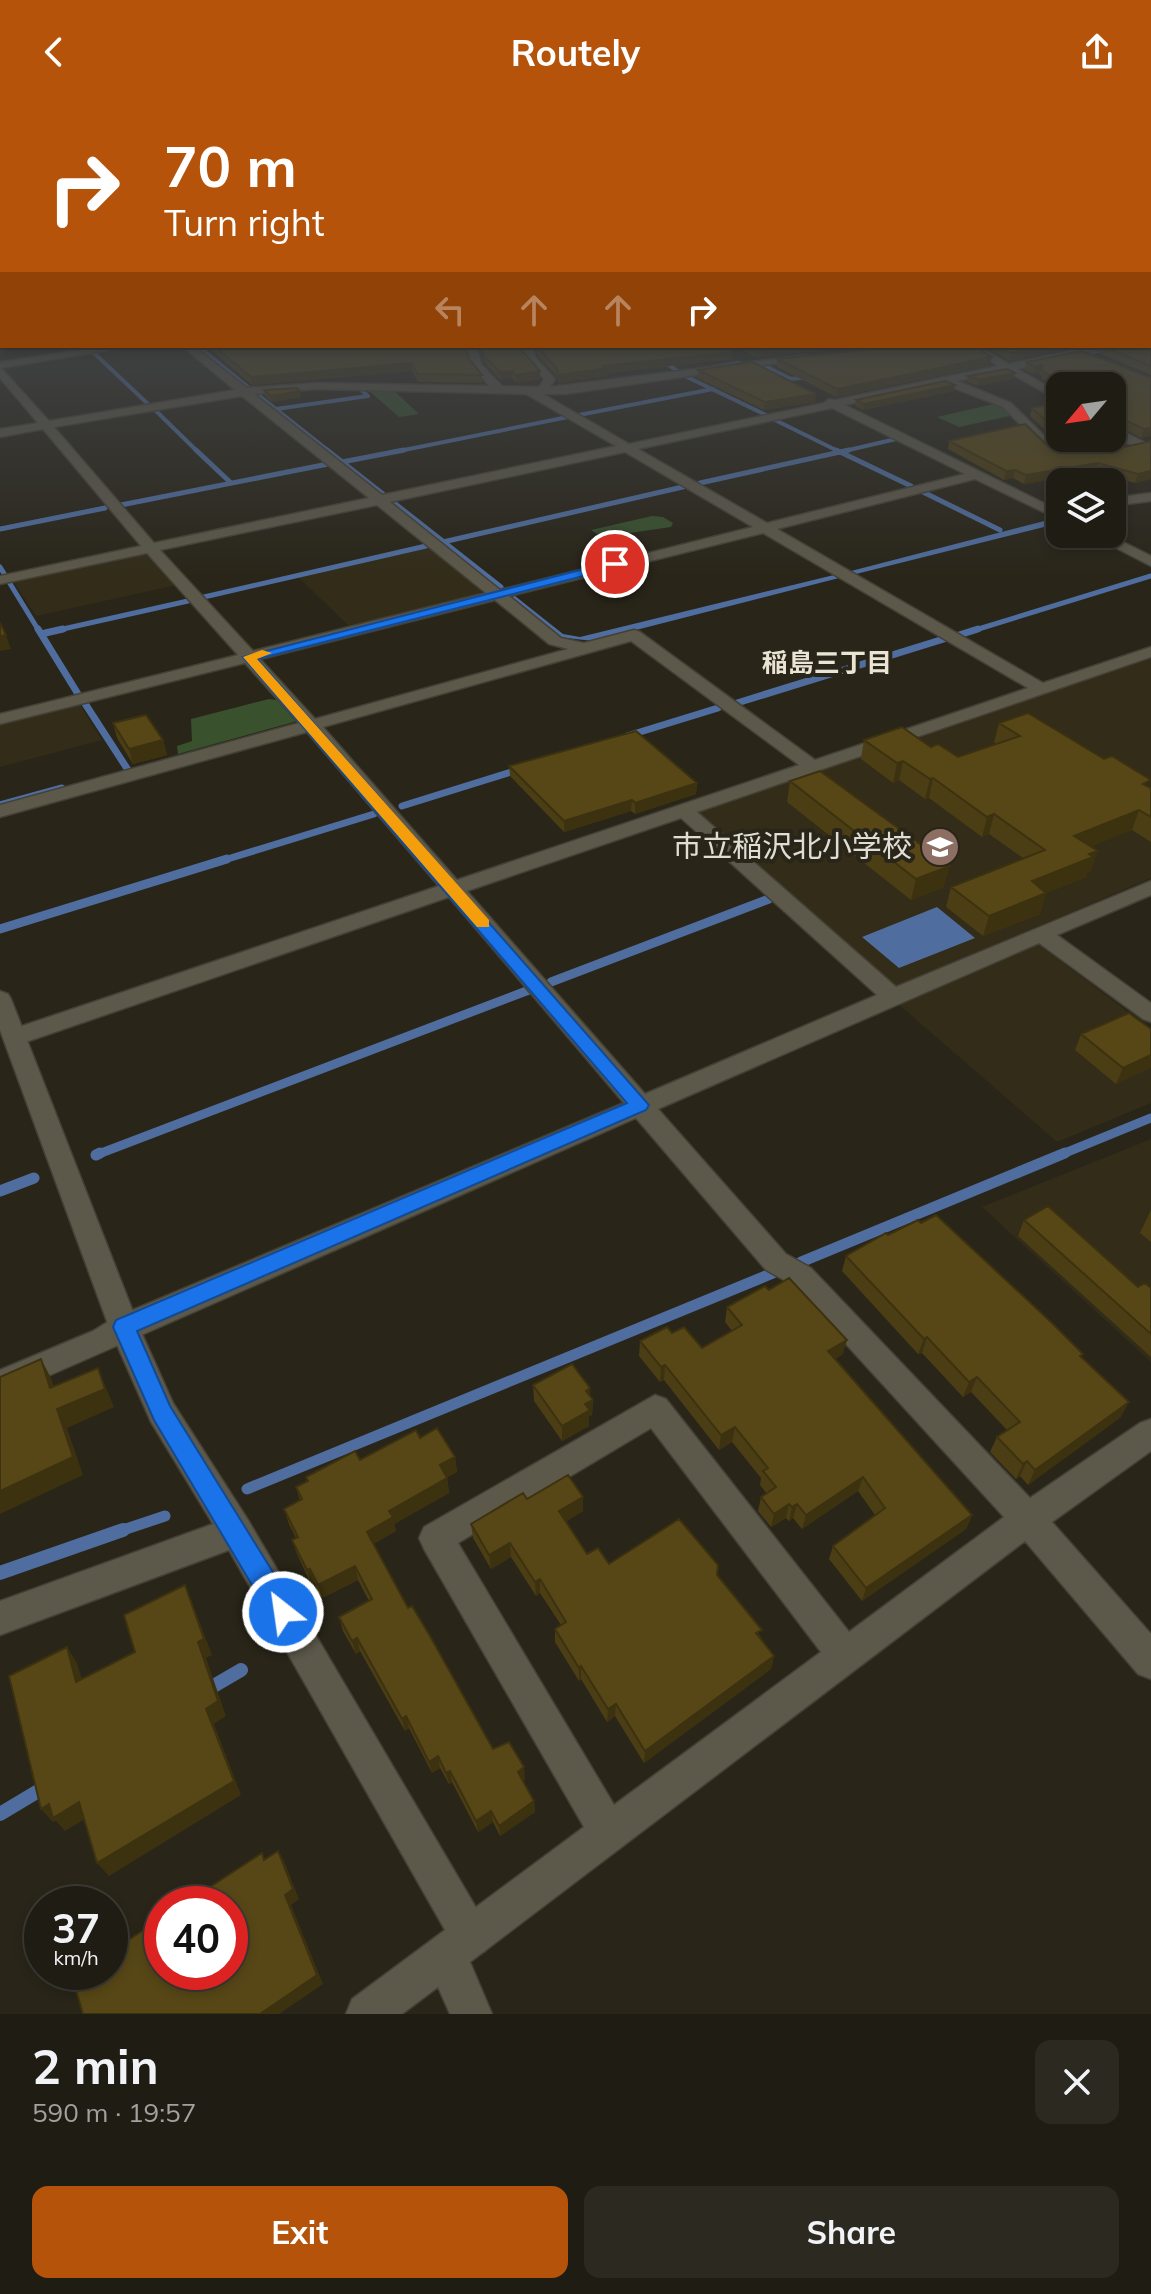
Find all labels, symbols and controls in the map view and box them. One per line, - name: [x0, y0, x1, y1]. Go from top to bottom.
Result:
- icon: back: [32, 30, 76, 74]
- text: Routely: [511, 30, 640, 75]
- icon: share: [1075, 30, 1119, 74]
- text: 70 m: [164, 131, 297, 201]
- icon: right: [32, 136, 136, 240]
- text: Turn right: [164, 200, 325, 245]
- icon: left: [428, 288, 472, 332]
- icon: ahead: [512, 288, 556, 332]
- icon: ahead: [596, 288, 640, 332]
- icon: right: [680, 288, 724, 332]
- north arrow: [1046, 372, 1126, 452]
- map controls: [1046, 372, 1126, 548]
- button: layers: [1046, 468, 1126, 548]
- pin: [581, 530, 649, 598]
- icon: arrive: [593, 542, 637, 586]
- district label: 稲島三丁目: [762, 646, 892, 679]
- school or university icon: 市立稲沢北小学校: [919, 826, 961, 868]
- place label: 市立稲沢北小学校: [672, 827, 912, 865]
- position arrow: [241, 1570, 325, 1654]
- speed limit sign: 40: [144, 1886, 248, 1990]
- text: 37: [52, 1903, 100, 1953]
- text: km/h: [53, 1945, 99, 1970]
- text: 2 min: [32, 2036, 159, 2096]
- button: close: [1035, 2040, 1119, 2124]
- text: 590 m · 19:57: [32, 2096, 196, 2129]
- button: Exit: [32, 2186, 568, 2278]
- button: Share: [584, 2186, 1119, 2278]

